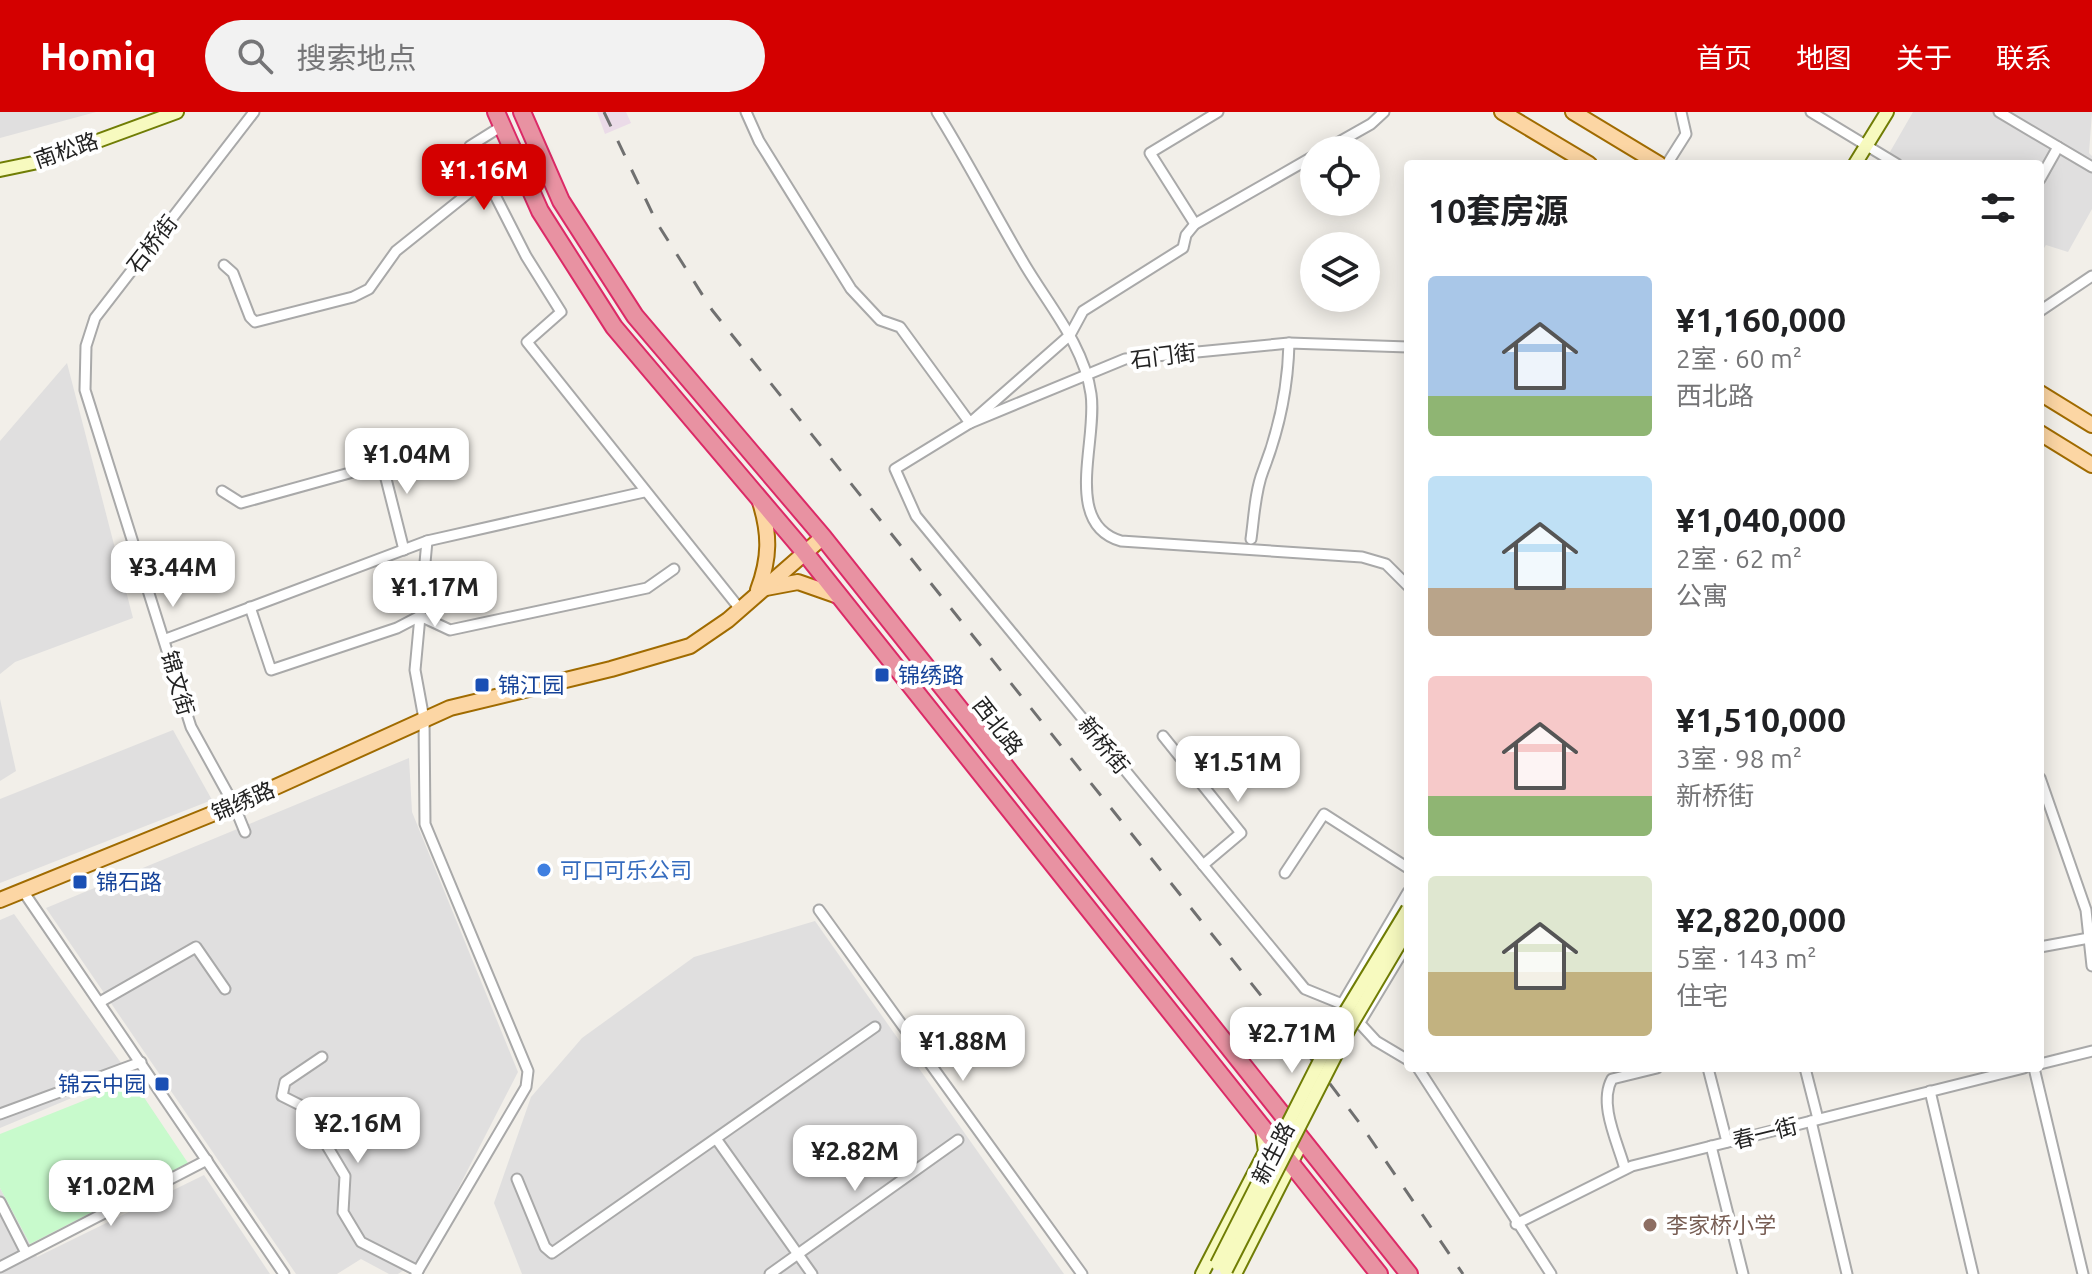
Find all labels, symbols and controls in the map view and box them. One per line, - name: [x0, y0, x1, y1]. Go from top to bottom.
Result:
- search box: [205, 20, 765, 92]
- icon: search: [233, 34, 277, 78]
- text: Homiq: [40, 35, 157, 77]
- text: 搜索地点: [297, 41, 417, 75]
- text: 首页: [1696, 42, 1752, 73]
- text: 地图: [1796, 42, 1852, 73]
- text: 关于: [1896, 42, 1952, 73]
- text: 联系: [1996, 42, 2052, 73]
- street label: 南松路: [31, 127, 101, 172]
- map controls: [1300, 136, 1380, 312]
- button: locate: [1300, 136, 1380, 216]
- pin: ¥1.16M: [419, 144, 549, 212]
- text: ¥1.16M: [440, 155, 528, 184]
- icon: filters: [1976, 186, 2020, 230]
- text: 10套房源: [1428, 191, 1568, 229]
- street label: 石桥街: [121, 210, 182, 277]
- button: layers: [1300, 232, 1380, 312]
- text: ¥1,160,000: [1676, 300, 1846, 338]
- icon: home: [1492, 308, 1588, 404]
- street label: 石门街: [1129, 339, 1197, 372]
- text: 2室 · 60 m²: [1676, 344, 1802, 373]
- text: 西北路: [1676, 381, 1754, 410]
- pin: ¥1.04M: [342, 428, 472, 496]
- text: ¥1.04M: [363, 439, 451, 468]
- text: ¥1,040,000: [1676, 500, 1846, 538]
- icon: home: [1492, 508, 1588, 604]
- pin: ¥3.44M: [108, 541, 238, 609]
- text: 2室 · 62 m²: [1676, 544, 1802, 573]
- text: ¥3.44M: [129, 552, 217, 581]
- pin: ¥1.17M: [370, 561, 500, 629]
- text: ¥1.17M: [391, 572, 479, 601]
- text: 公寓: [1676, 581, 1728, 610]
- street label: 锦文街: [157, 648, 200, 718]
- place label: 锦绣路: [898, 662, 964, 687]
- marker: 锦绣路: [873, 666, 891, 684]
- place label: 锦江园: [498, 672, 564, 697]
- marker: 锦江园: [473, 676, 491, 694]
- street label: 西北路: [968, 692, 1029, 759]
- text: ¥1,510,000: [1676, 700, 1846, 738]
- icon: home: [1492, 708, 1588, 804]
- street label: 新桥街: [1074, 711, 1135, 778]
- pin: ¥1.51M: [1173, 736, 1303, 804]
- text: 3室 · 98 m²: [1676, 744, 1802, 773]
- text: ¥1.51M: [1194, 747, 1282, 776]
- street label: 锦绣路: [208, 776, 278, 825]
- text: 新桥街: [1676, 781, 1754, 810]
- place label: 可口可乐公司: [560, 857, 692, 882]
- marker: 可口可乐公司: [535, 861, 553, 879]
- place label: 锦石路: [96, 869, 162, 894]
- marker: 锦石路: [71, 873, 89, 891]
- text: ¥2,820,000: [1676, 900, 1846, 938]
- icon: home: [1492, 908, 1588, 1004]
- text: 5室 · 143 m²: [1676, 944, 1817, 973]
- text: 住宅: [1676, 981, 1728, 1010]
- pin: ¥2.71M: [1227, 1007, 1357, 1075]
- pin: ¥1.88M: [898, 1015, 1028, 1083]
- text: ¥2.71M: [1248, 1018, 1336, 1047]
- text: ¥1.88M: [919, 1026, 1007, 1055]
- place label: 锦云中园: [58, 1071, 146, 1096]
- marker: 锦云中园: [153, 1075, 171, 1093]
- pin: ¥2.16M: [293, 1097, 423, 1165]
- text: ¥2.16M: [314, 1108, 402, 1137]
- street label: 春一街: [1730, 1112, 1800, 1153]
- street label: 新生路: [1246, 1118, 1299, 1188]
- pin: ¥2.82M: [790, 1125, 920, 1193]
- text: ¥2.82M: [811, 1136, 899, 1165]
- pin: ¥1.02M: [46, 1160, 176, 1228]
- text: ¥1.02M: [67, 1171, 155, 1200]
- place label: 李家桥小学: [1666, 1212, 1776, 1237]
- marker: 李家桥小学: [1641, 1216, 1659, 1234]

